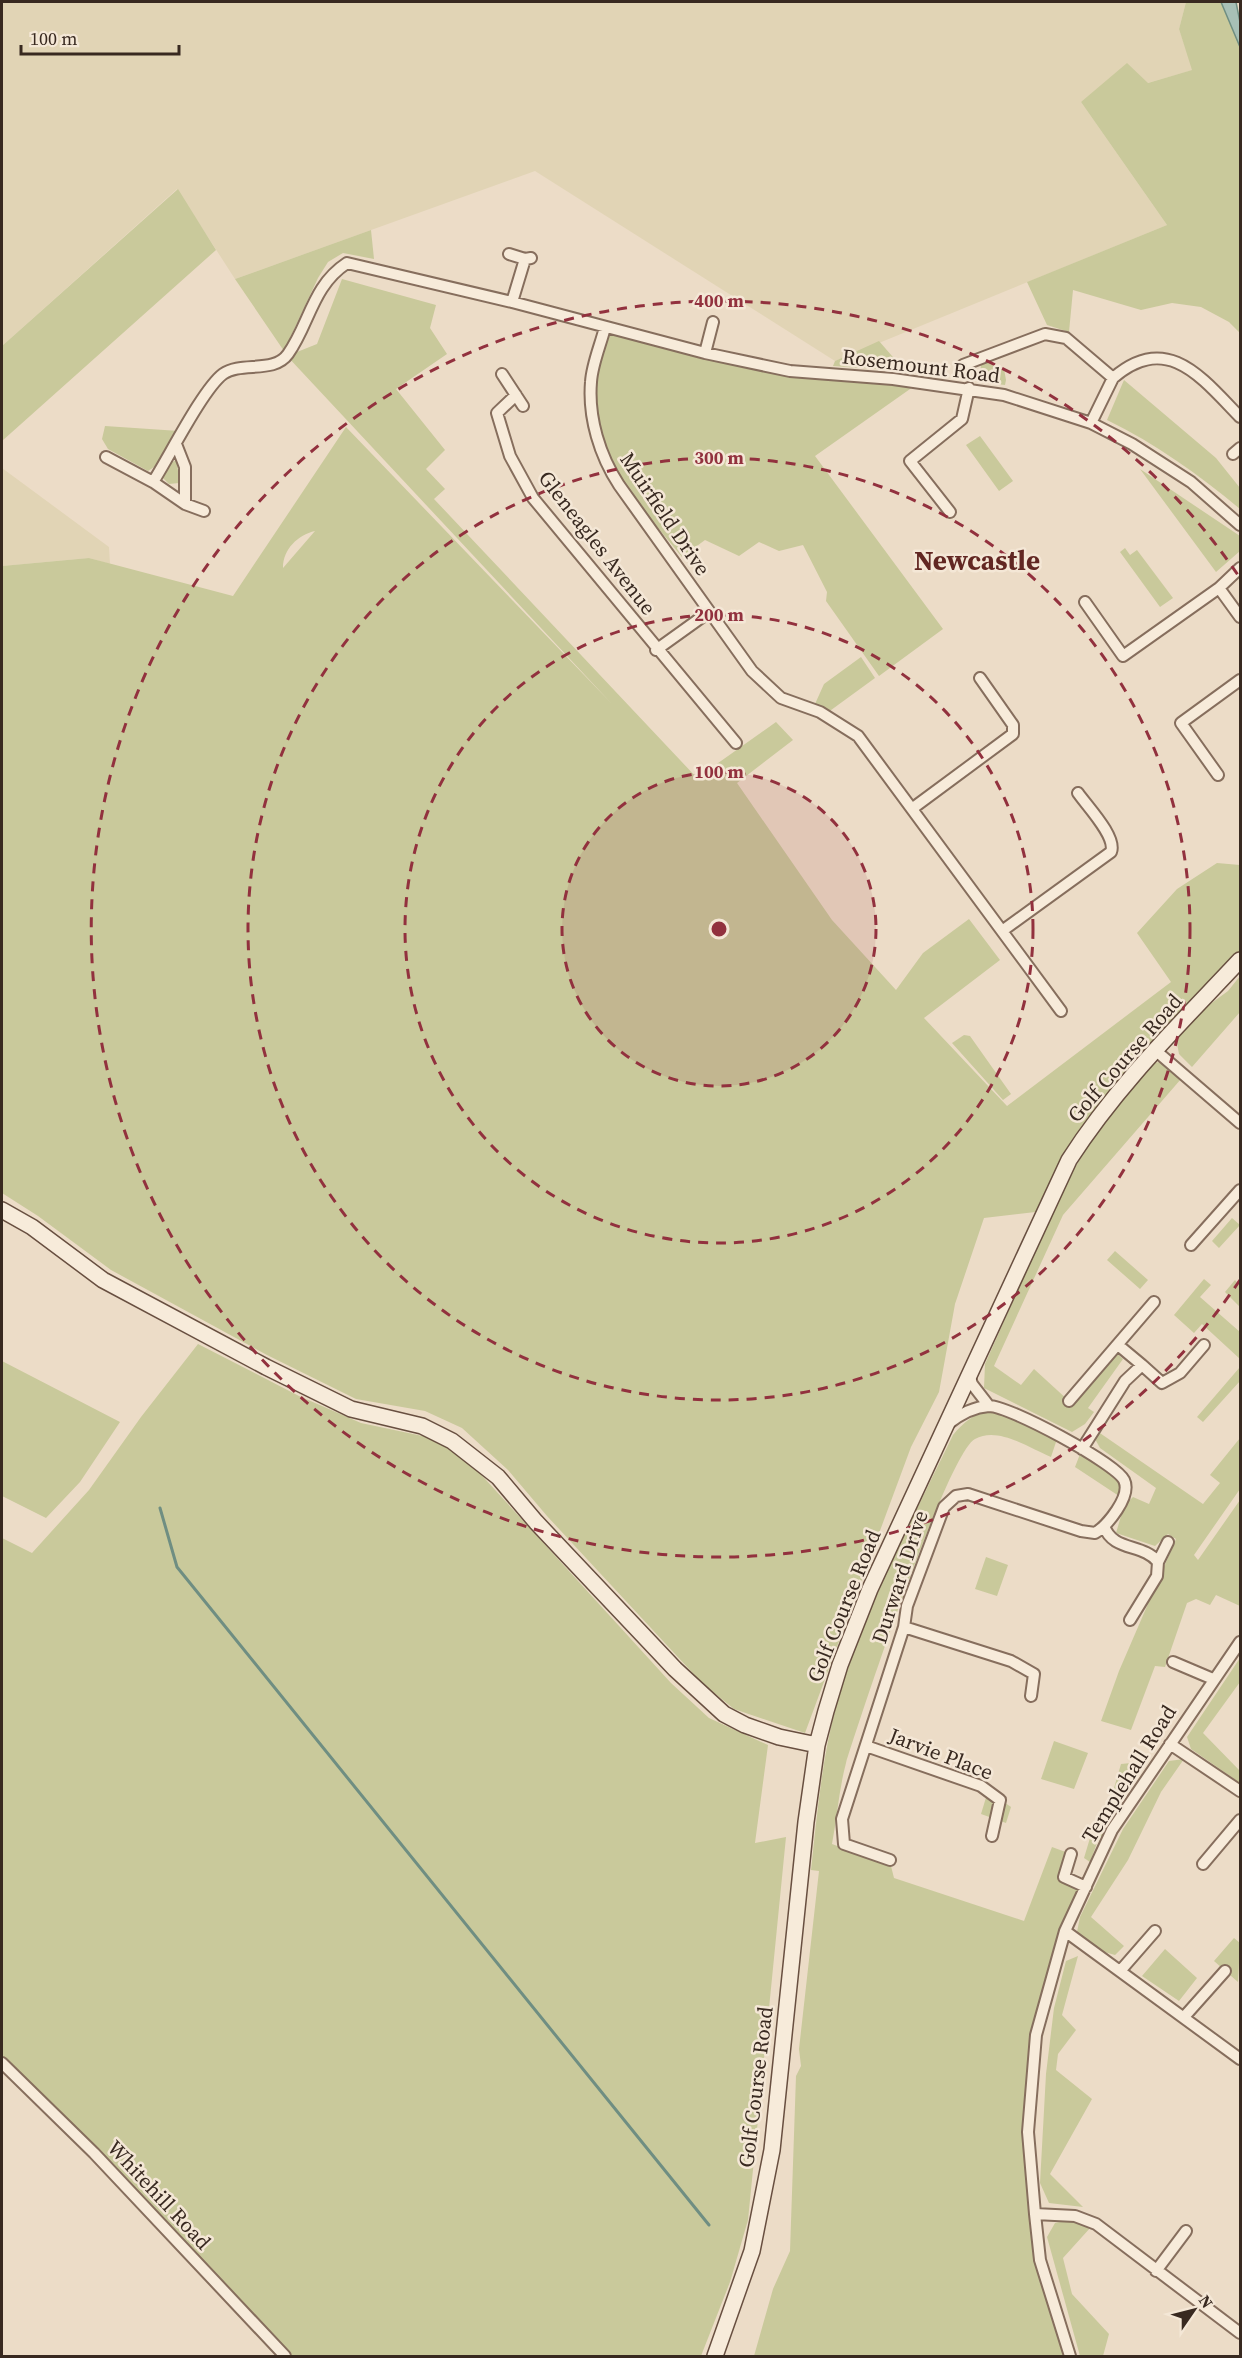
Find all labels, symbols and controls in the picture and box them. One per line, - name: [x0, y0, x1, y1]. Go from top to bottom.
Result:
- scale bar: [21, 18, 178, 56]
- text: 100 m: [30, 26, 77, 51]
- text: 400 m: [694, 288, 744, 313]
- street label: Rosemount Road: [840, 341, 1002, 390]
- text: 300 m: [694, 445, 744, 470]
- street label: Muirfield Drive: [613, 446, 717, 581]
- street label: Gleneagles Avenue: [532, 465, 663, 621]
- district label: Newcastle: [914, 542, 1040, 579]
- text: 200 m: [694, 602, 744, 627]
- text: 100 m: [694, 759, 744, 784]
- centre of rings: [709, 919, 729, 939]
- street label: Golf Course Road: [1061, 987, 1189, 1128]
- street label: Durward Drive: [864, 1506, 935, 1647]
- street label: Golf Course Road: [800, 1525, 887, 1686]
- street label: Templehall Road: [1075, 1699, 1183, 1848]
- street label: Jarvie Place: [884, 1720, 997, 1787]
- street label: Golf Course Road: [731, 2005, 780, 2169]
- street label: Whitehill Road: [101, 2133, 218, 2256]
- north arrow: [1164, 2280, 1224, 2340]
- text: N: [1194, 2290, 1219, 2313]

